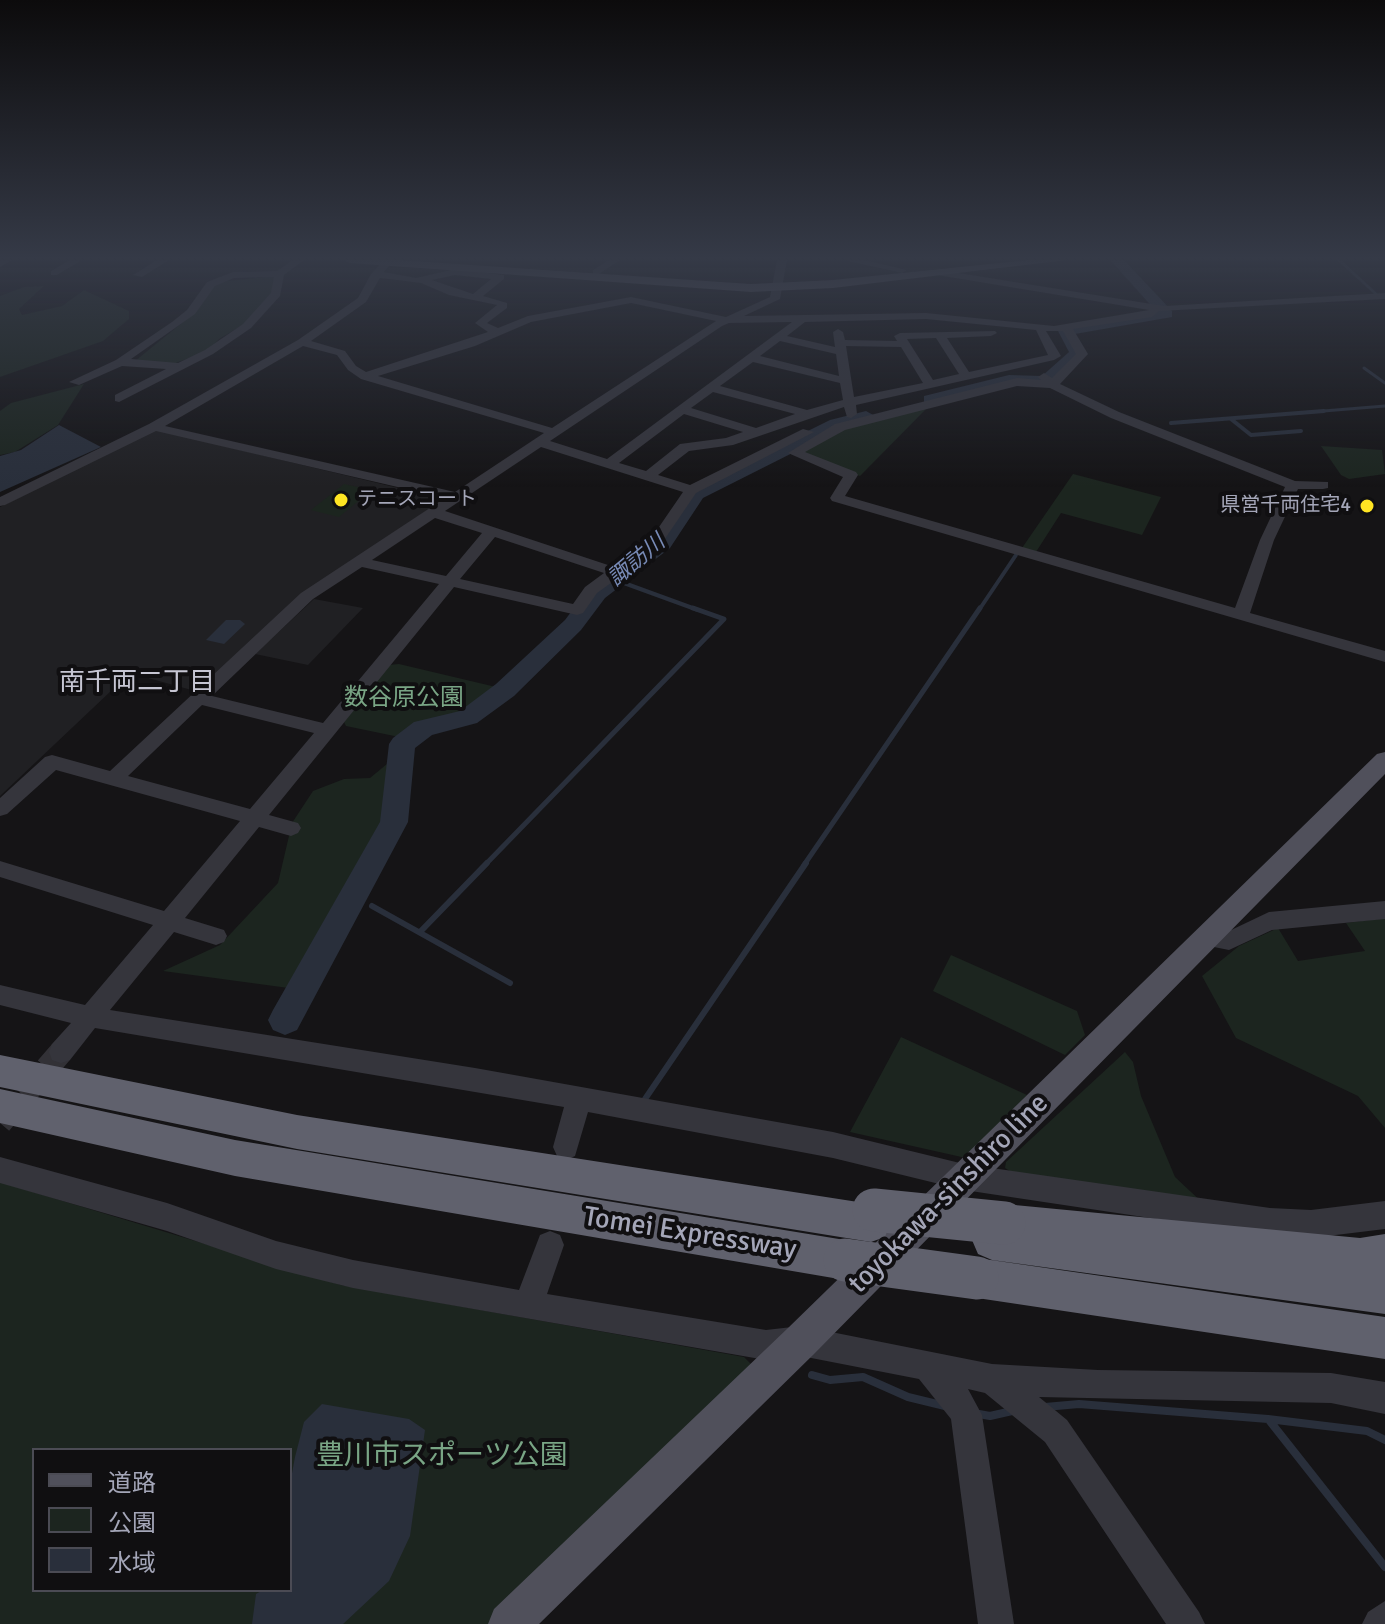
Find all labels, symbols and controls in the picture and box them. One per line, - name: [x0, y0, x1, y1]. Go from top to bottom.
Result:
- place label: テニスコート: [357, 488, 477, 512]
- marker: テニスコート: [332, 491, 350, 509]
- place label: 県営千両住宅4: [1220, 494, 1351, 518]
- marker: 県営千両住宅4: [1358, 497, 1376, 515]
- water label: 諏訪川: [603, 530, 671, 592]
- district label: 南千両二丁目: [59, 667, 215, 699]
- park label: 数谷原公園: [344, 685, 464, 713]
- street label: toyokawa-sinshiro line: [842, 1087, 1056, 1301]
- street label: Tomei Expressway: [581, 1201, 799, 1267]
- park label: 豊川市スポーツ公園: [316, 1440, 568, 1474]
- legend: [32, 1448, 292, 1592]
- text: 道路: [108, 1468, 156, 1498]
- text: 公園: [108, 1508, 156, 1538]
- text: 水域: [108, 1548, 156, 1578]

